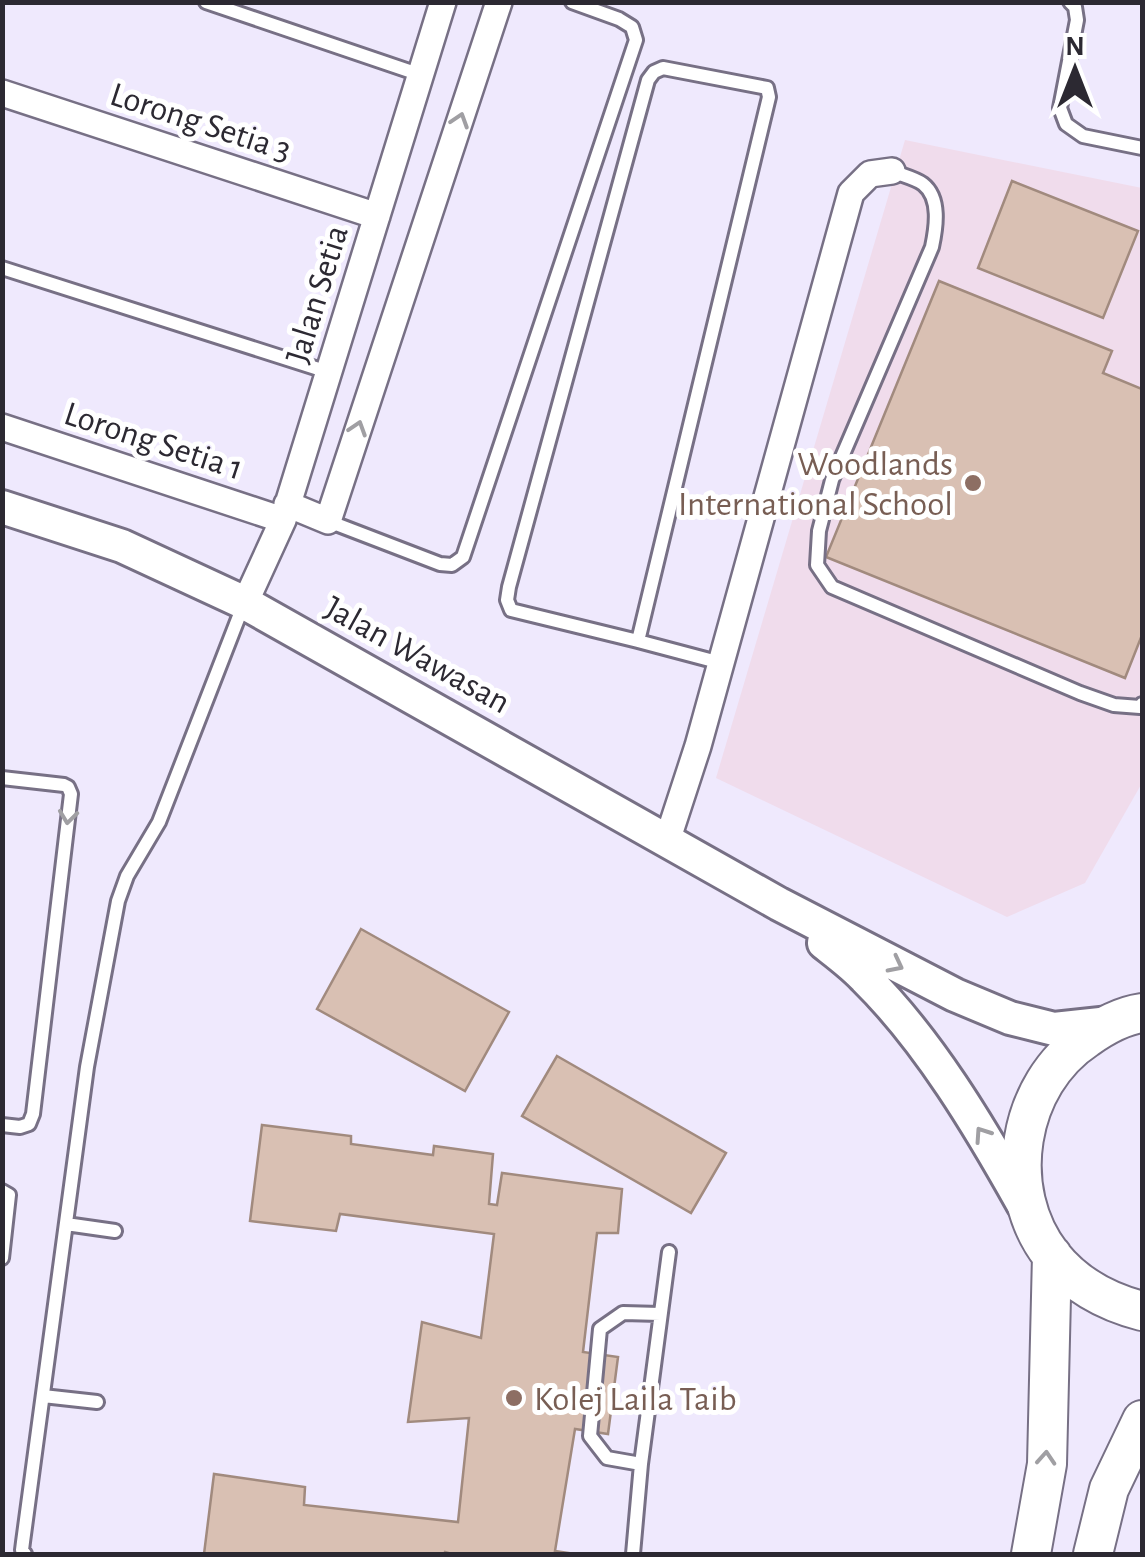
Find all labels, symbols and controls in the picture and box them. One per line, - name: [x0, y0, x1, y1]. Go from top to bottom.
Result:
- north arrow: [1025, 20, 1125, 120]
- text: N: [1065, 33, 1085, 61]
- street label: Lorong Setia 3: [106, 77, 295, 168]
- one-way arrow: [449, 112, 469, 129]
- street label: Jalan Setia: [280, 221, 355, 368]
- street label: Lorong Setia 1: [60, 396, 247, 487]
- one-way arrow: [347, 421, 367, 438]
- place label: Woodlands International School: [678, 447, 953, 522]
- marker: Woodlands International School: [962, 472, 984, 494]
- street label: Jalan Wawasan: [319, 590, 516, 720]
- one-way arrow: [58, 810, 79, 826]
- one-way arrow: [886, 953, 904, 973]
- one-way arrow: [976, 1126, 995, 1144]
- place label: Kolej Laila Taib: [534, 1382, 737, 1417]
- marker: Kolej Laila Taib: [503, 1387, 525, 1409]
- one-way arrow: [1035, 1450, 1057, 1466]

